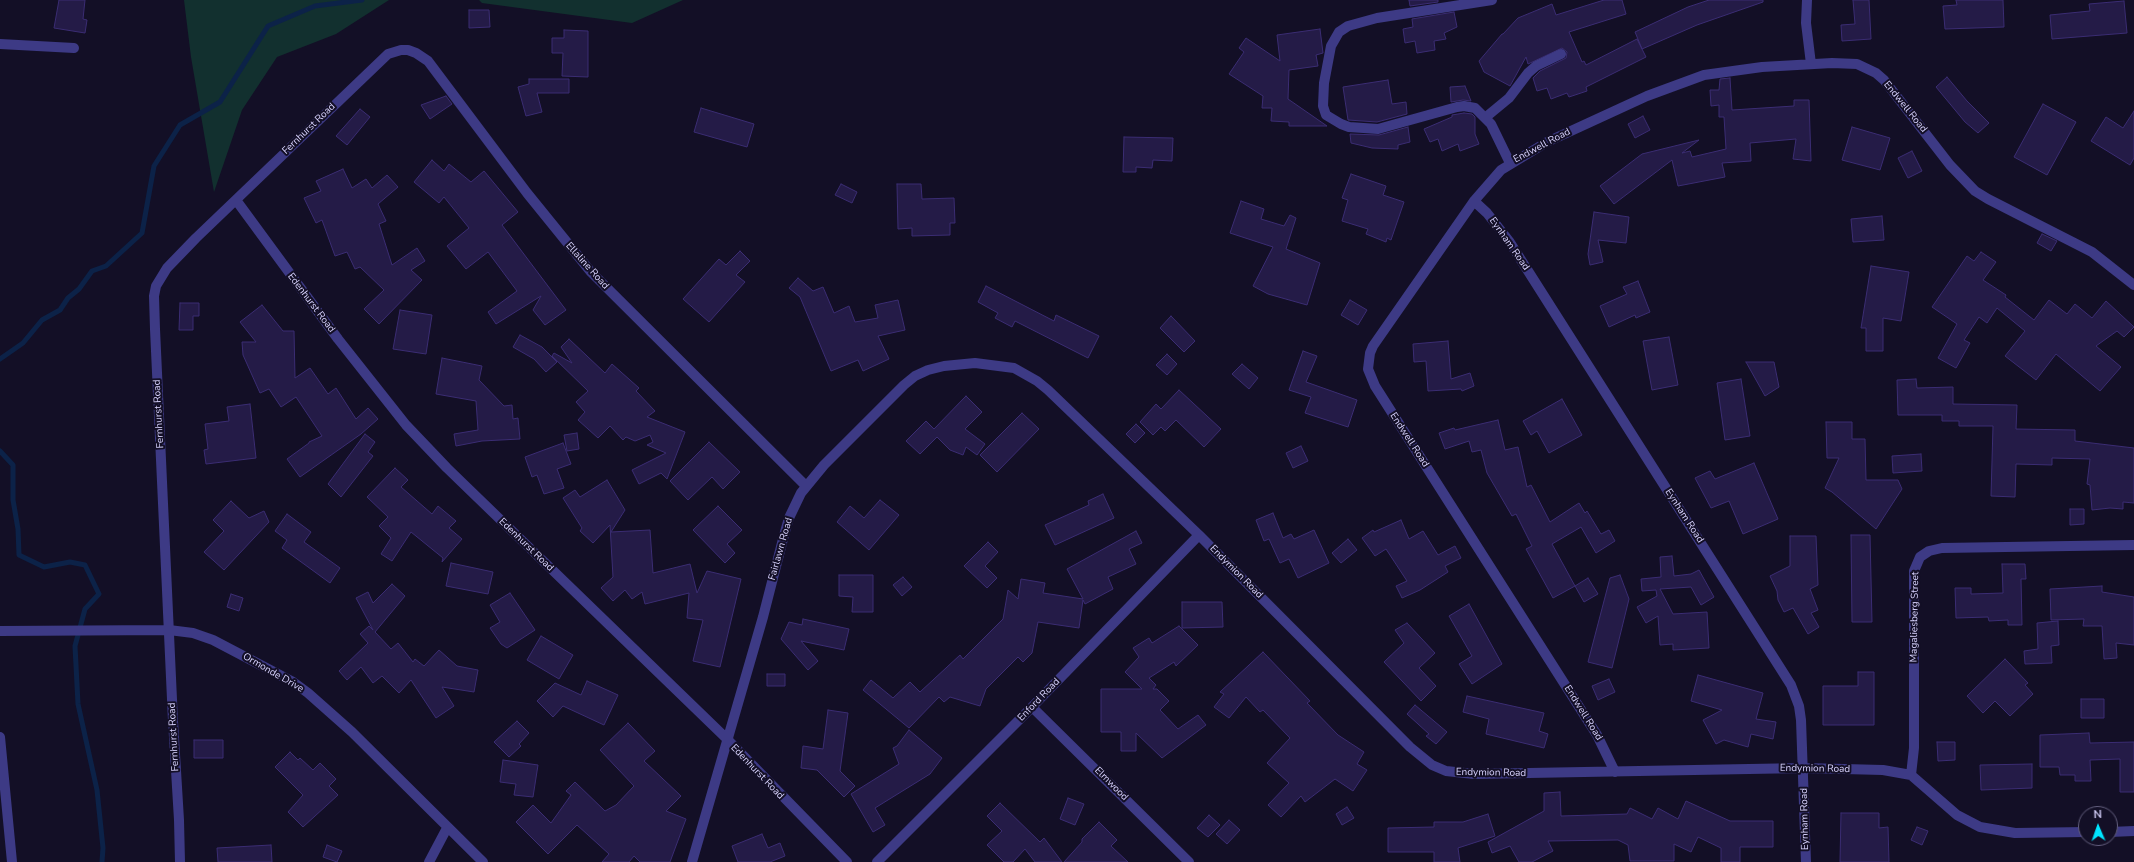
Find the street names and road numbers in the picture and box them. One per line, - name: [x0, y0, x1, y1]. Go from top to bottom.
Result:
- street label: Endwell Road: [1881, 79, 1929, 135]
- street label: Fernhurst Road: [280, 101, 338, 157]
- street label: Endwell Road: [1511, 126, 1573, 166]
- street label: Eynham Road: [1486, 215, 1532, 273]
- street label: Ellaline Road: [563, 240, 611, 292]
- street label: Edenhurst Road: [285, 271, 337, 335]
- street label: Fernhurst Road: [151, 379, 167, 449]
- street label: Endwell Road: [1387, 410, 1431, 470]
- street label: Eynham Road: [1662, 487, 1706, 545]
- street label: Edenhurst Road: [496, 516, 556, 574]
- street label: Fairlawn Road: [766, 516, 796, 582]
- street label: Endymion Road: [1207, 543, 1265, 601]
- street label: Magaliesberg Street: [1908, 572, 1922, 662]
- street label: Ormonde Drive: [240, 651, 306, 695]
- street label: Enford Road: [1015, 676, 1063, 724]
- street label: Endwell Road: [1561, 683, 1605, 743]
- street label: Fernhurst Road: [166, 702, 182, 772]
- street label: Edenhurst Road: [728, 742, 786, 802]
- street label: Endymion Road: [1780, 762, 1850, 776]
- street label: Elmwood: [1092, 765, 1130, 803]
- street label: Endymion Road: [1456, 766, 1526, 780]
- street label: Eynham Road: [1798, 788, 1812, 850]

